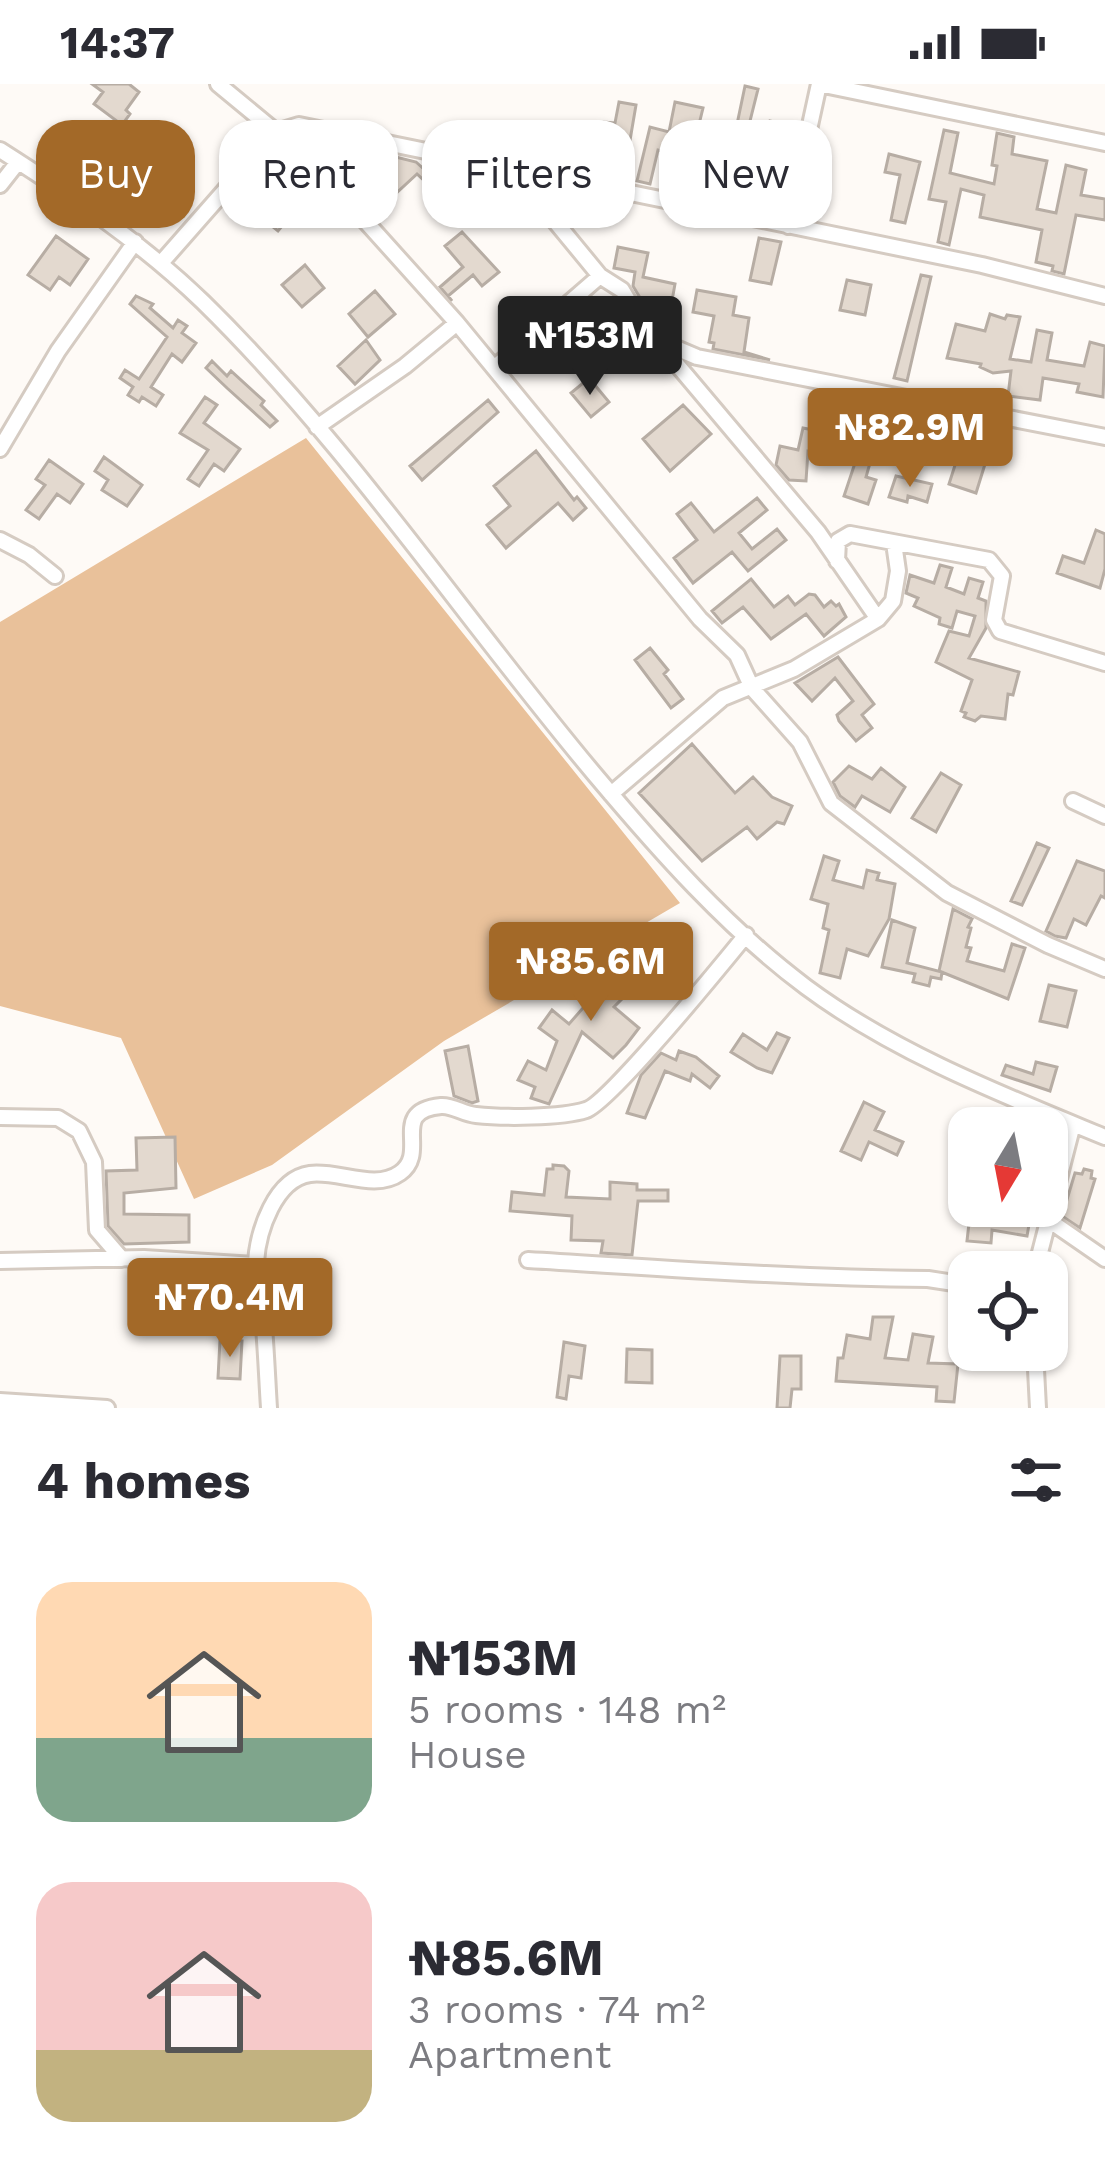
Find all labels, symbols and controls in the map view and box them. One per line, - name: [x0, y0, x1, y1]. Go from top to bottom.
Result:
- text: 14:37: [60, 16, 175, 69]
- chip: Buy: [36, 120, 195, 228]
- chip: Rent: [219, 120, 398, 228]
- chip: Filters: [422, 120, 635, 228]
- chip: New: [659, 120, 832, 228]
- pin: ₦153M: [506, 296, 674, 398]
- text: ₦153M: [525, 312, 655, 357]
- pin: ₦82.9M: [812, 388, 1008, 490]
- text: ₦82.9M: [835, 404, 985, 449]
- pin: ₦85.6M: [493, 922, 689, 1024]
- text: ₦85.6M: [516, 938, 666, 983]
- north arrow: [948, 1107, 1068, 1227]
- map controls: [948, 1107, 1068, 1371]
- button: locate: [948, 1251, 1068, 1371]
- pin: ₦70.4M: [132, 1258, 328, 1360]
- text: ₦70.4M: [154, 1274, 306, 1319]
- icon: filters: [1003, 1447, 1069, 1513]
- text: 4 homes: [36, 1451, 250, 1510]
- text: ₦153M: [408, 1628, 578, 1687]
- icon: home: [132, 1630, 276, 1774]
- text: 5 rooms · 148 m²: [408, 1687, 726, 1732]
- text: House: [408, 1732, 527, 1777]
- text: ₦85.6M: [408, 1928, 604, 1987]
- icon: home: [132, 1930, 276, 2074]
- text: 3 rooms · 74 m²: [408, 1987, 706, 2032]
- text: Apartment: [408, 2032, 611, 2077]

